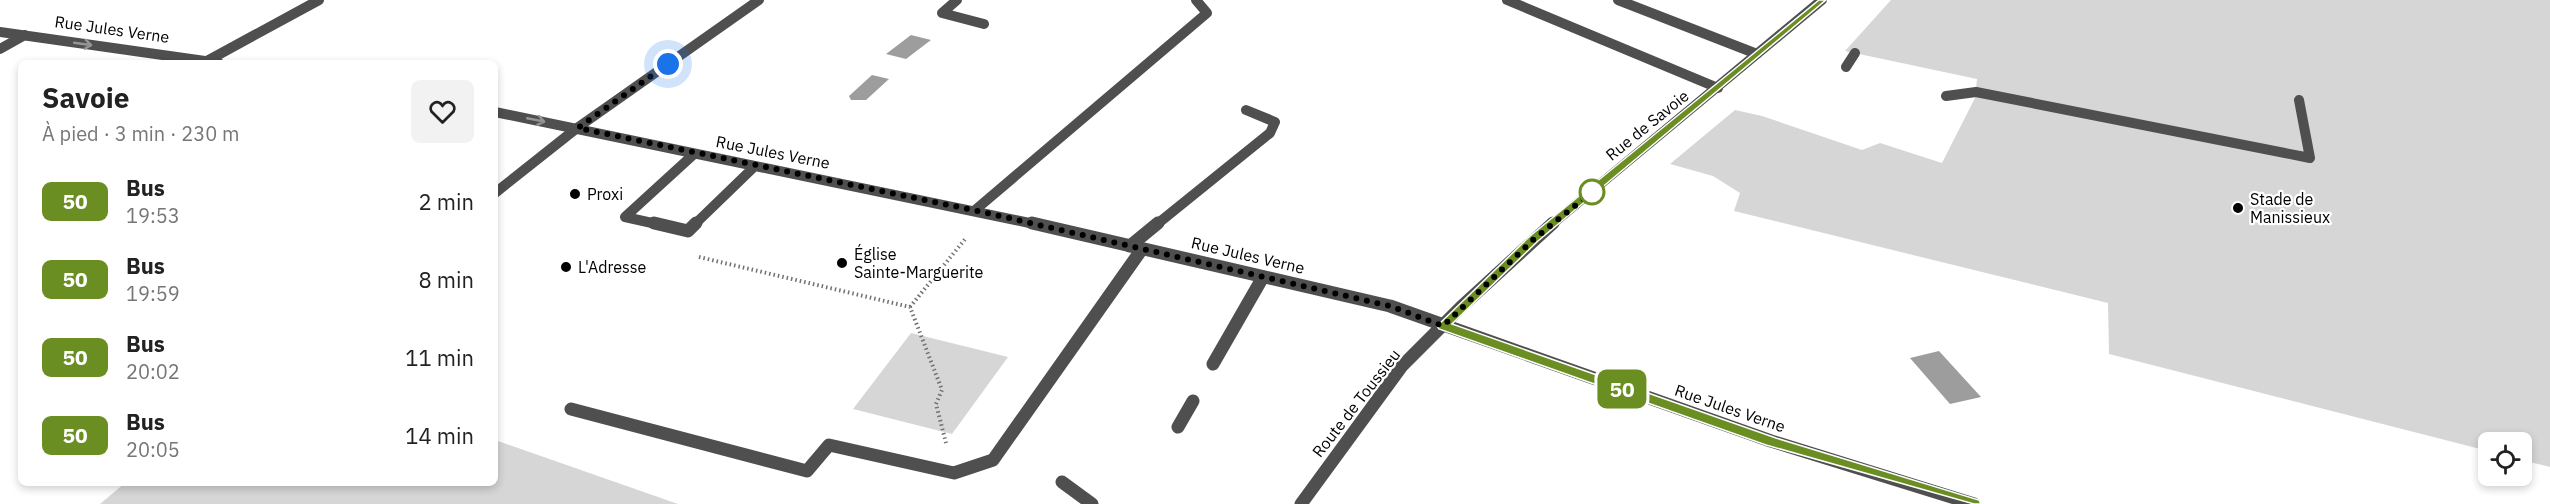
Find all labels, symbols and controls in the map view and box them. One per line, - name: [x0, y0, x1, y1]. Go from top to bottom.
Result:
- street label: Rue Jules Verne: [53, 11, 171, 47]
- one-way arrow: [73, 38, 92, 49]
- your location: [653, 49, 683, 79]
- text: Savoie: [42, 79, 130, 116]
- button: heart: [411, 80, 474, 143]
- street label: Rue de Savoie: [1601, 85, 1693, 165]
- one-way arrow: [526, 115, 546, 126]
- text: À pied · 3 min · 230 m: [42, 120, 239, 147]
- street label: Rue Jules Verne: [714, 131, 832, 173]
- text: Bus: [126, 173, 165, 202]
- unlabelled marker: [1579, 179, 1605, 205]
- place label: Proxi: [587, 184, 623, 204]
- text: 50: [62, 187, 88, 215]
- text: 2 min: [418, 187, 474, 216]
- marker: Proxi: [568, 187, 582, 201]
- place label: Stade de Manissieux: [2250, 189, 2330, 227]
- marker: Stade de Manissieux: [2231, 201, 2245, 215]
- text: 19:53: [126, 202, 180, 229]
- street label: Rue Jules Verne: [1189, 232, 1307, 278]
- place label: Église Sainte-Marguerite: [854, 243, 984, 282]
- text: Bus: [126, 251, 165, 280]
- marker: Église Sainte-Marguerite: [835, 256, 849, 270]
- place label: L'Adresse: [578, 257, 647, 277]
- marker: L'Adresse: [559, 260, 573, 274]
- text: 50: [62, 265, 88, 293]
- text: 8 min: [418, 265, 474, 294]
- text: 19:59: [126, 280, 180, 307]
- text: Bus: [126, 329, 165, 358]
- text: 50: [62, 343, 88, 371]
- text: 11 min: [405, 343, 474, 372]
- street label: Route de Toussieu: [1308, 345, 1404, 461]
- text: 20:02: [126, 358, 180, 385]
- line badge: 50: [1595, 370, 1649, 408]
- text: 50: [1609, 375, 1635, 403]
- street label: Rue Jules Verne: [1672, 380, 1788, 436]
- text: Bus: [126, 407, 165, 436]
- text: 50: [62, 421, 88, 449]
- text: 14 min: [405, 421, 474, 450]
- map controls: [2478, 432, 2532, 486]
- button: locate: [2478, 432, 2532, 486]
- text: 20:05: [126, 436, 180, 463]

